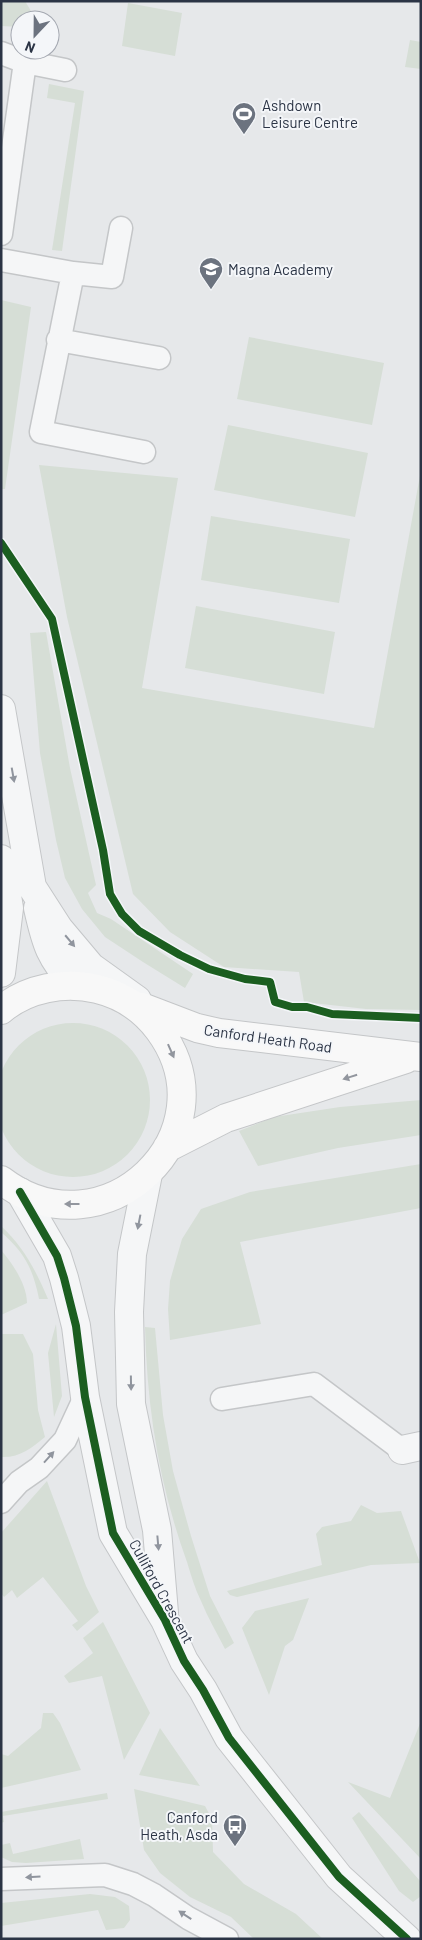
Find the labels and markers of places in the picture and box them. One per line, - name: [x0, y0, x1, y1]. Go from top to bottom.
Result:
- place label: Ashdown Leisure Centre: [262, 96, 358, 131]
- sports icon: Ashdown Leisure Centre: [231, 101, 257, 135]
- school or university icon: Magna Academy: [198, 256, 224, 290]
- place label: Magna Academy: [228, 260, 333, 278]
- place label: Canford Heath, Asda: [140, 1808, 218, 1843]
- bus stop icon: Canford Heath, Asda: [222, 1813, 248, 1847]

